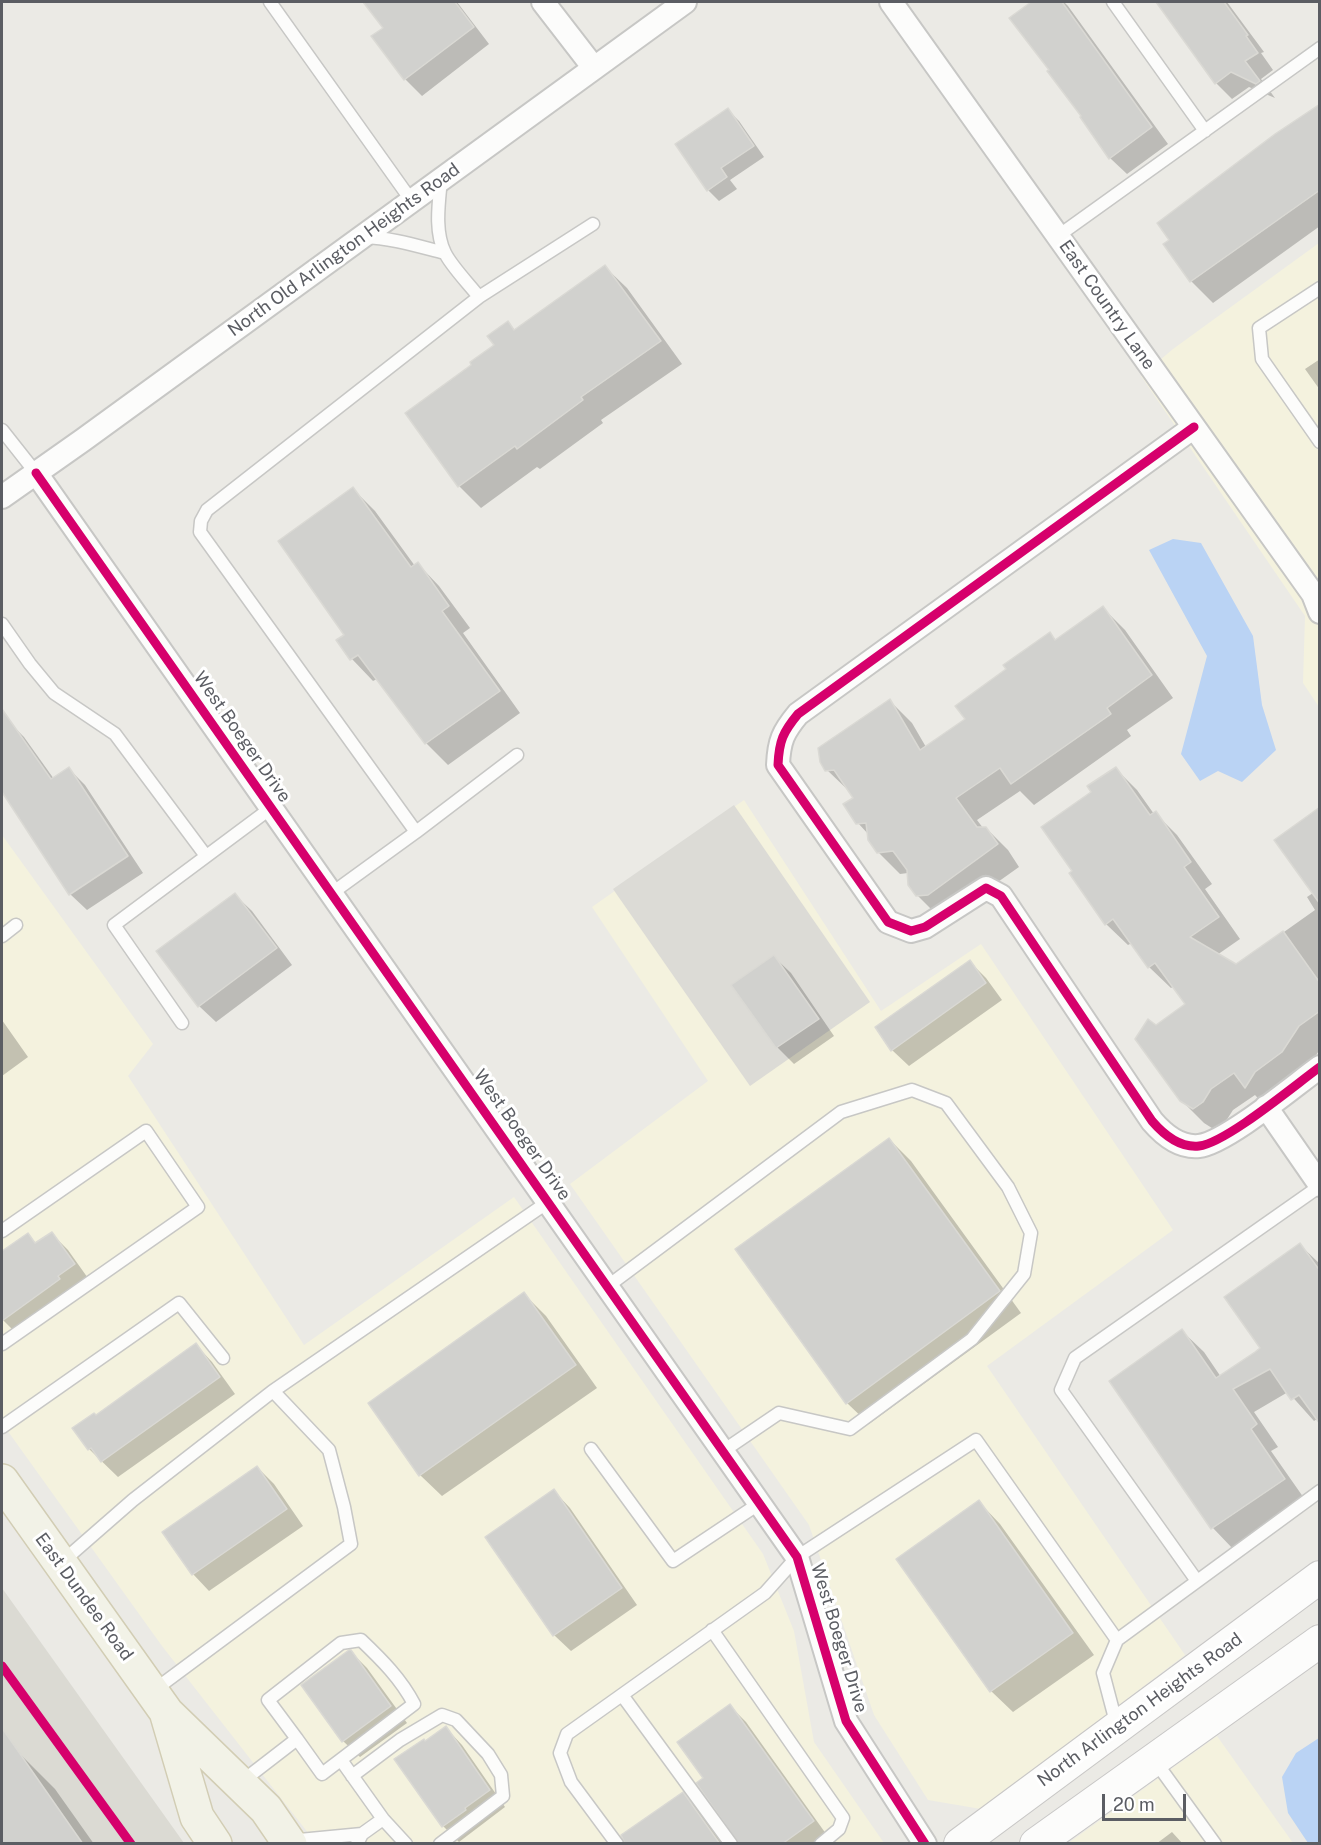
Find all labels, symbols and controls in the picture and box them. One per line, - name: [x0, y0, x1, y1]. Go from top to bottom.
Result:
- street label: North Old Arlington Heights Road: [224, 159, 464, 341]
- street label: East Country Lane: [1054, 236, 1160, 374]
- street label: West Boeger Drive: [189, 667, 295, 807]
- street label: West Boeger Drive: [469, 1065, 575, 1205]
- street label: East Dundee Road: [30, 1529, 138, 1665]
- street label: West Boeger Drive: [806, 1561, 872, 1715]
- street label: North Arlington Heights Road: [1033, 1628, 1247, 1792]
- scale bar: [1105, 1782, 1189, 1820]
- text: 20 m: [1113, 1794, 1155, 1815]

